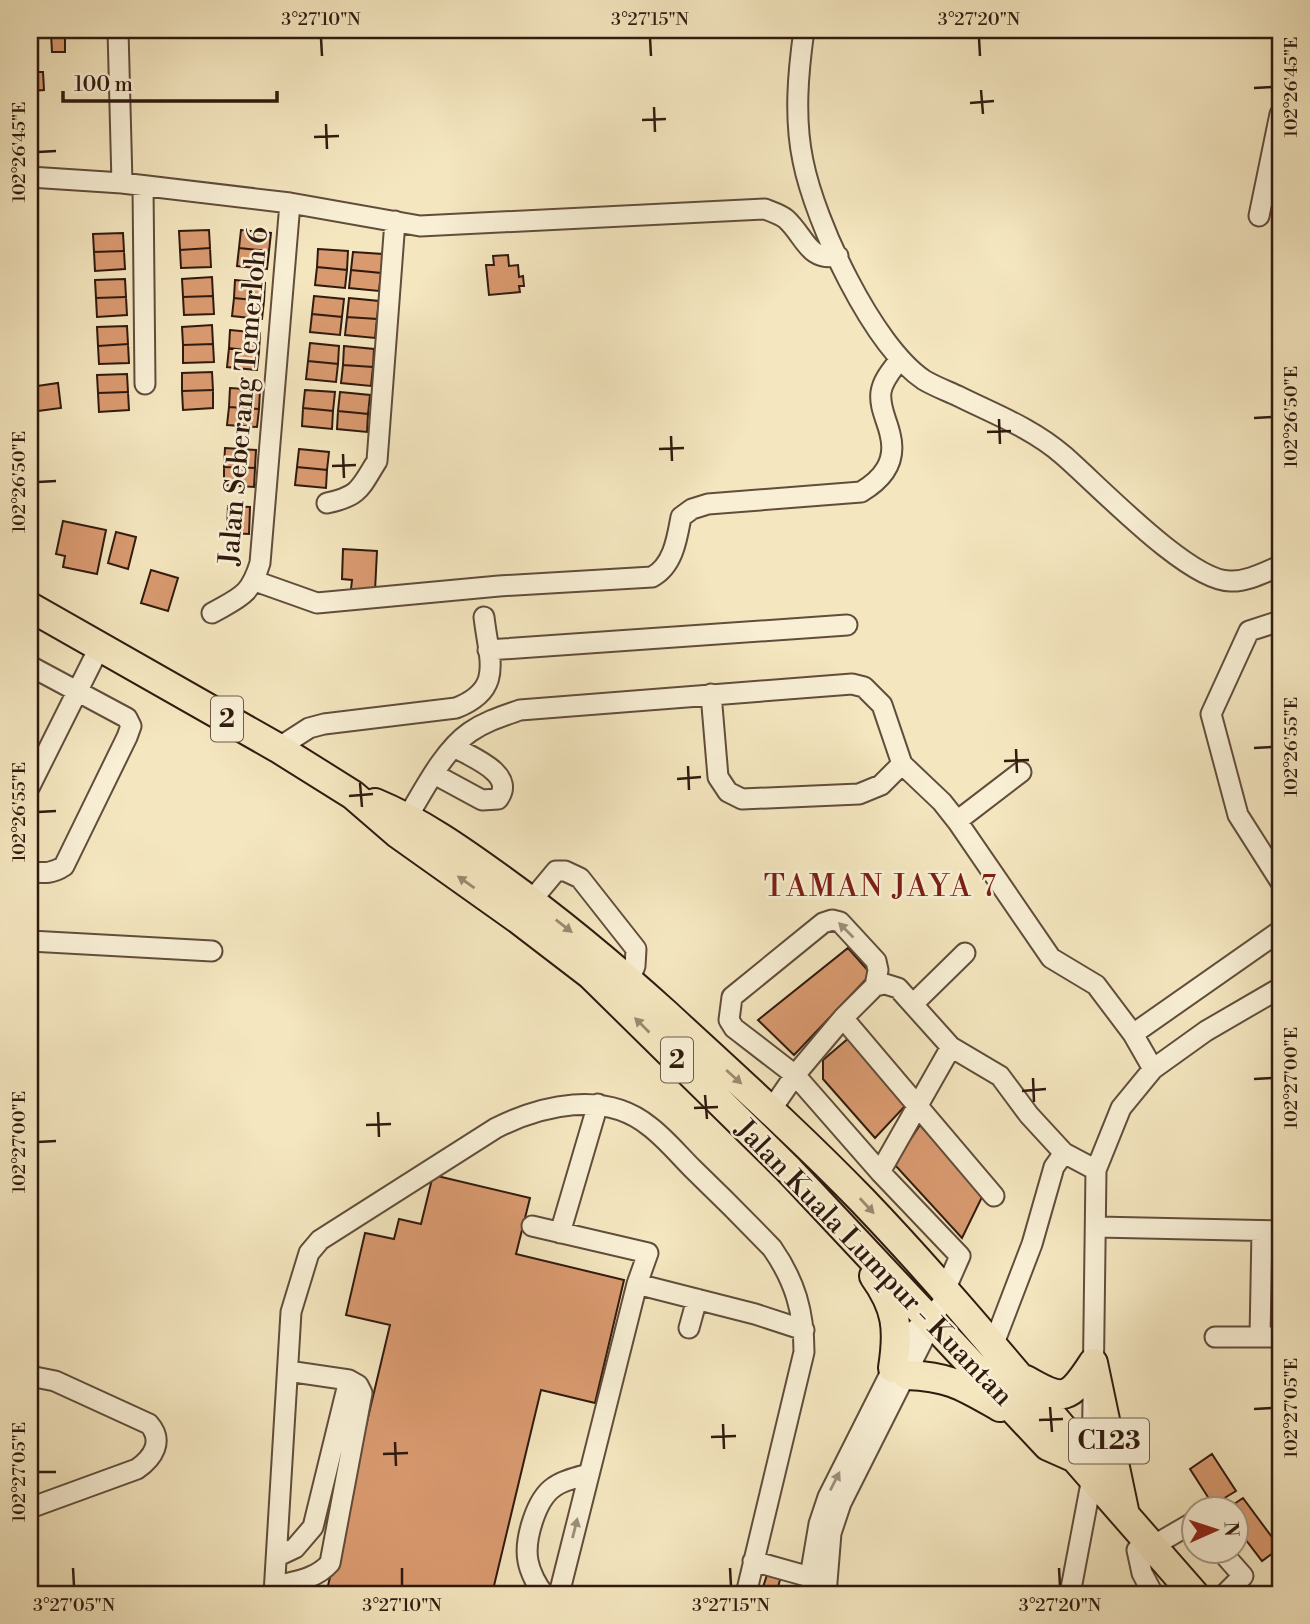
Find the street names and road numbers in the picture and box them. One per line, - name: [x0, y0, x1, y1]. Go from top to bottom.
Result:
- street label: Jalan Seberang Temerloh 6: [212, 225, 276, 568]
- road number: 2: [211, 696, 243, 741]
- road number: 2: [661, 1037, 693, 1082]
- street label: Jalan Kuala Lumpur - Kuantan: [727, 1112, 1020, 1414]
- road number: C123: [1069, 1418, 1149, 1464]

